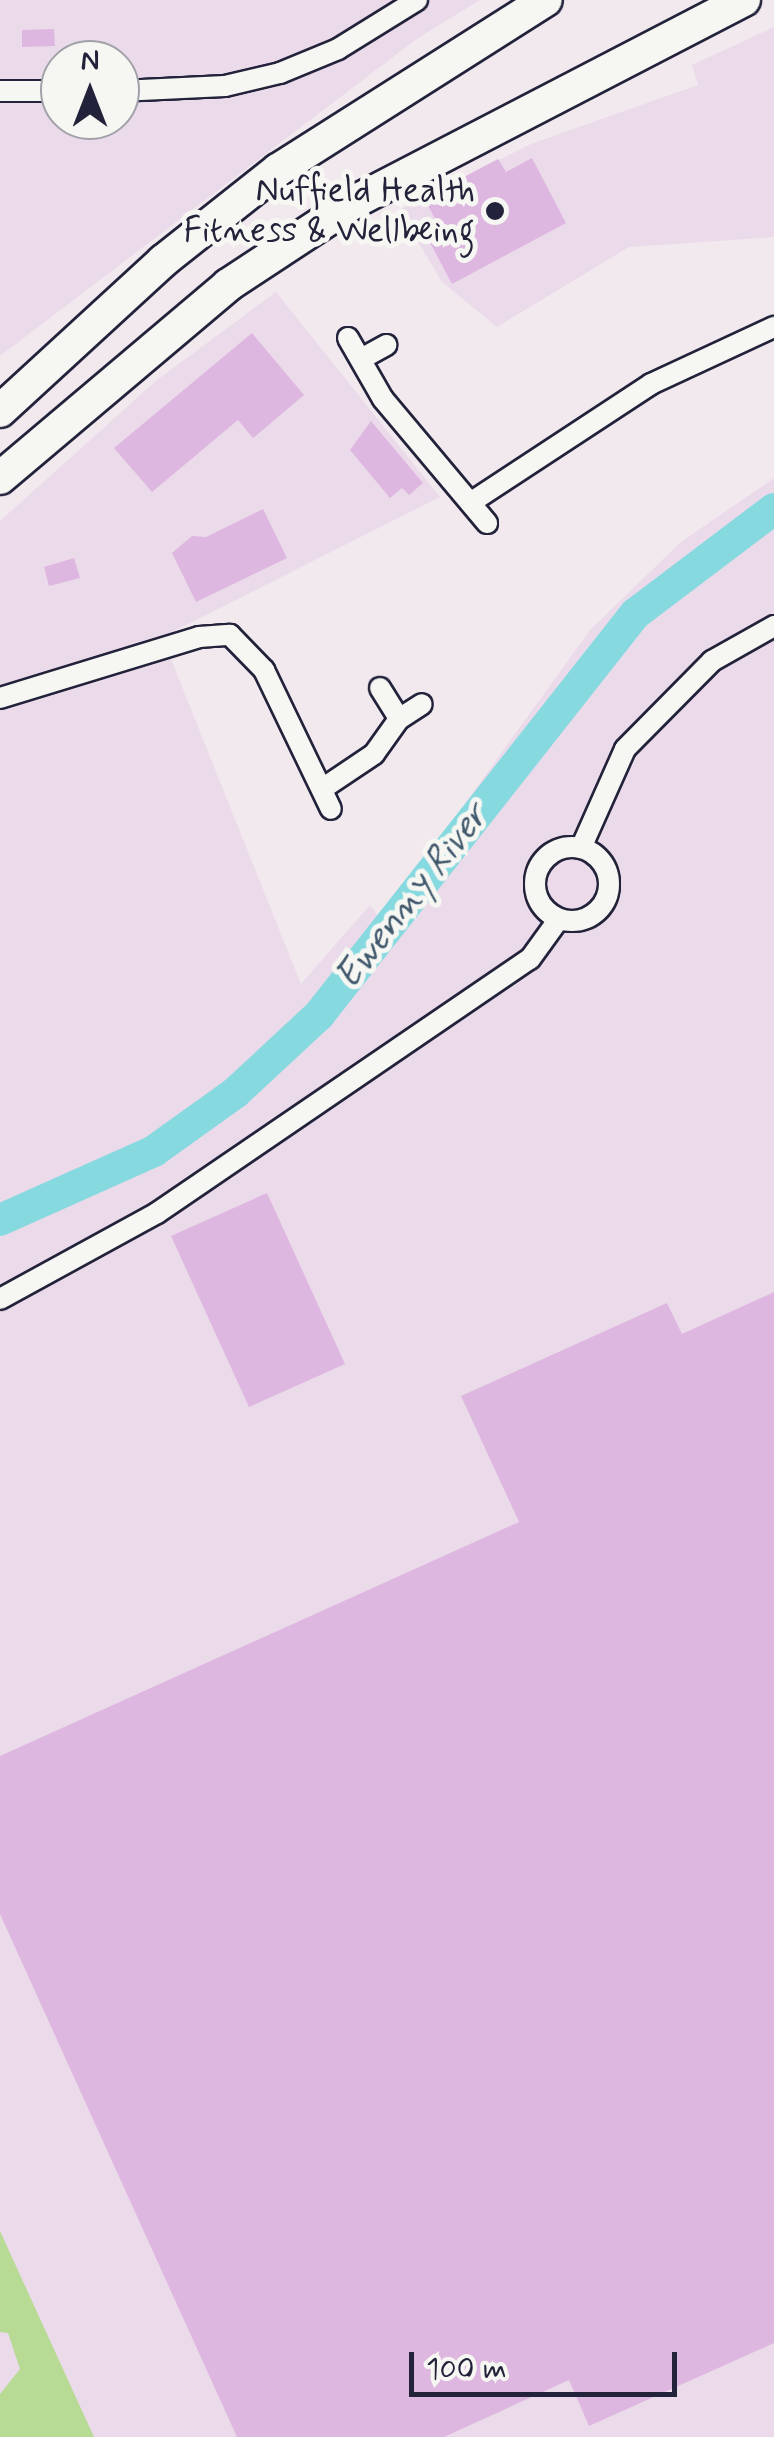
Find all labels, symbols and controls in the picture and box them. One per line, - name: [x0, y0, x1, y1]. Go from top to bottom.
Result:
- north arrow: [40, 40, 140, 140]
- text: N: [81, 43, 99, 80]
- place label: Nuffield Health Fitness & Wellbeing: [184, 170, 475, 252]
- marker: Nuffield Health Fitness & Wellbeing: [484, 200, 506, 222]
- water label: Ewenny River: [324, 793, 500, 1001]
- scale bar: [414, 2332, 682, 2394]
- text: 100 m: [426, 2350, 507, 2389]

